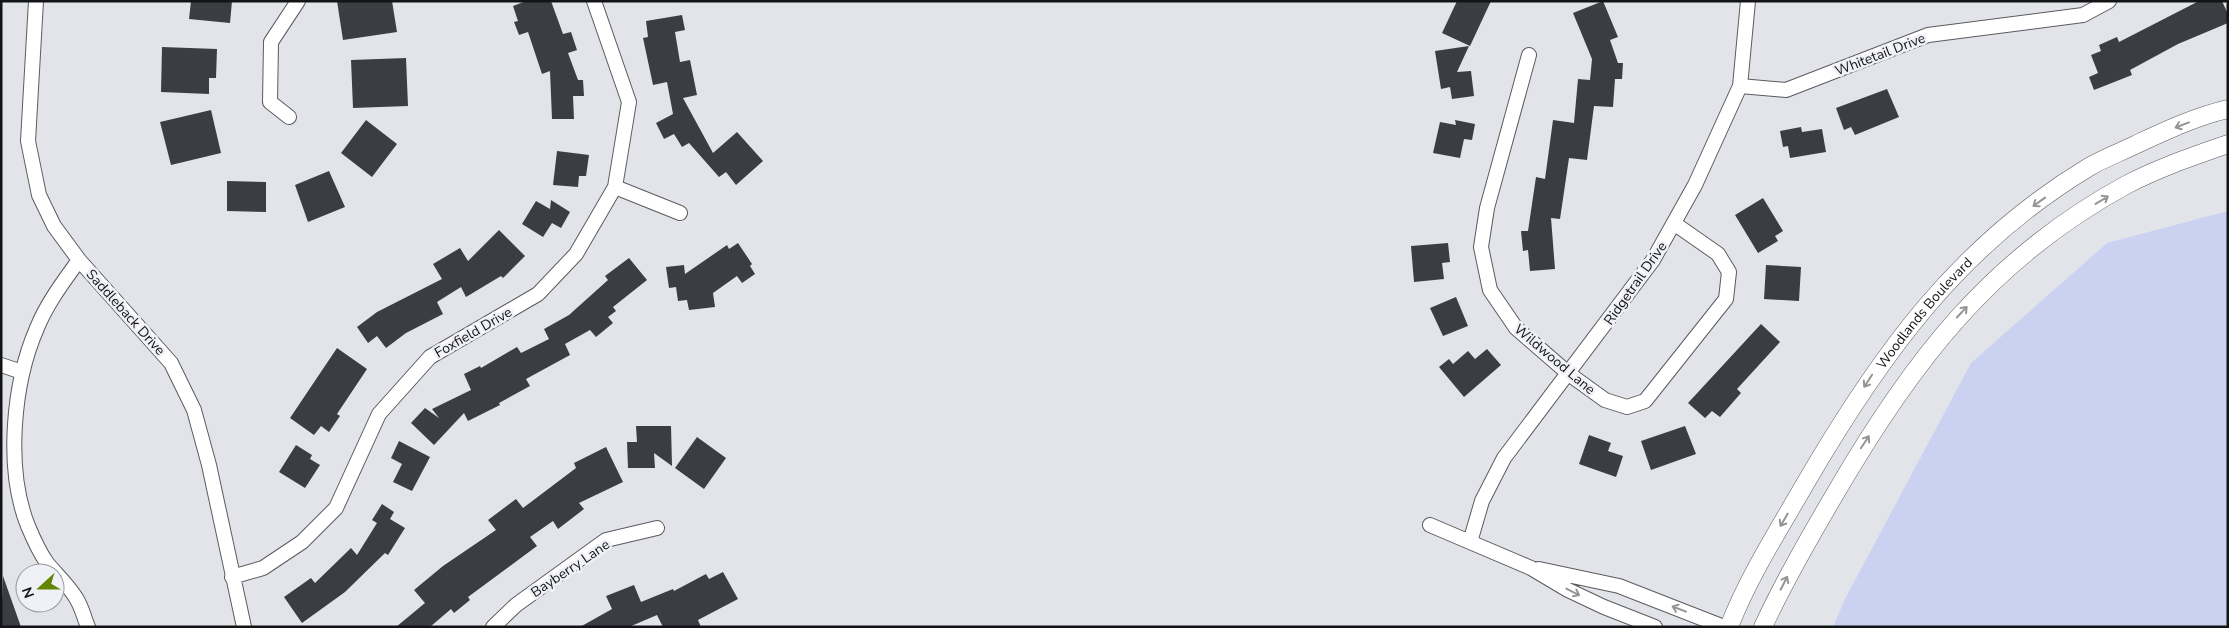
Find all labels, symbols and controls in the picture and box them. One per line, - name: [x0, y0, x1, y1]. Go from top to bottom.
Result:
- street label: Whitetail Drive: [1832, 29, 1928, 80]
- one-way arrow: [2175, 121, 2190, 130]
- one-way arrow: [2094, 194, 2108, 204]
- one-way arrow: [2033, 197, 2047, 207]
- street label: Ridgetrail Drive: [1600, 238, 1671, 329]
- street label: Woodlands Boulevard: [1872, 253, 1977, 373]
- street label: Saddleback Drive: [82, 265, 169, 359]
- street label: Foxfield Drive: [431, 303, 516, 362]
- one-way arrow: [1956, 306, 1968, 318]
- street label: Wildwood Lane: [1510, 320, 1599, 399]
- one-way arrow: [1862, 374, 1872, 388]
- one-way arrow: [1860, 436, 1870, 450]
- one-way arrow: [1778, 513, 1788, 527]
- street label: Bayberry Lane: [527, 535, 613, 602]
- north arrow: [15, 563, 65, 613]
- one-way arrow: [1780, 576, 1789, 591]
- text: N: [18, 584, 39, 601]
- one-way arrow: [1565, 588, 1580, 597]
- one-way arrow: [1672, 604, 1687, 613]

